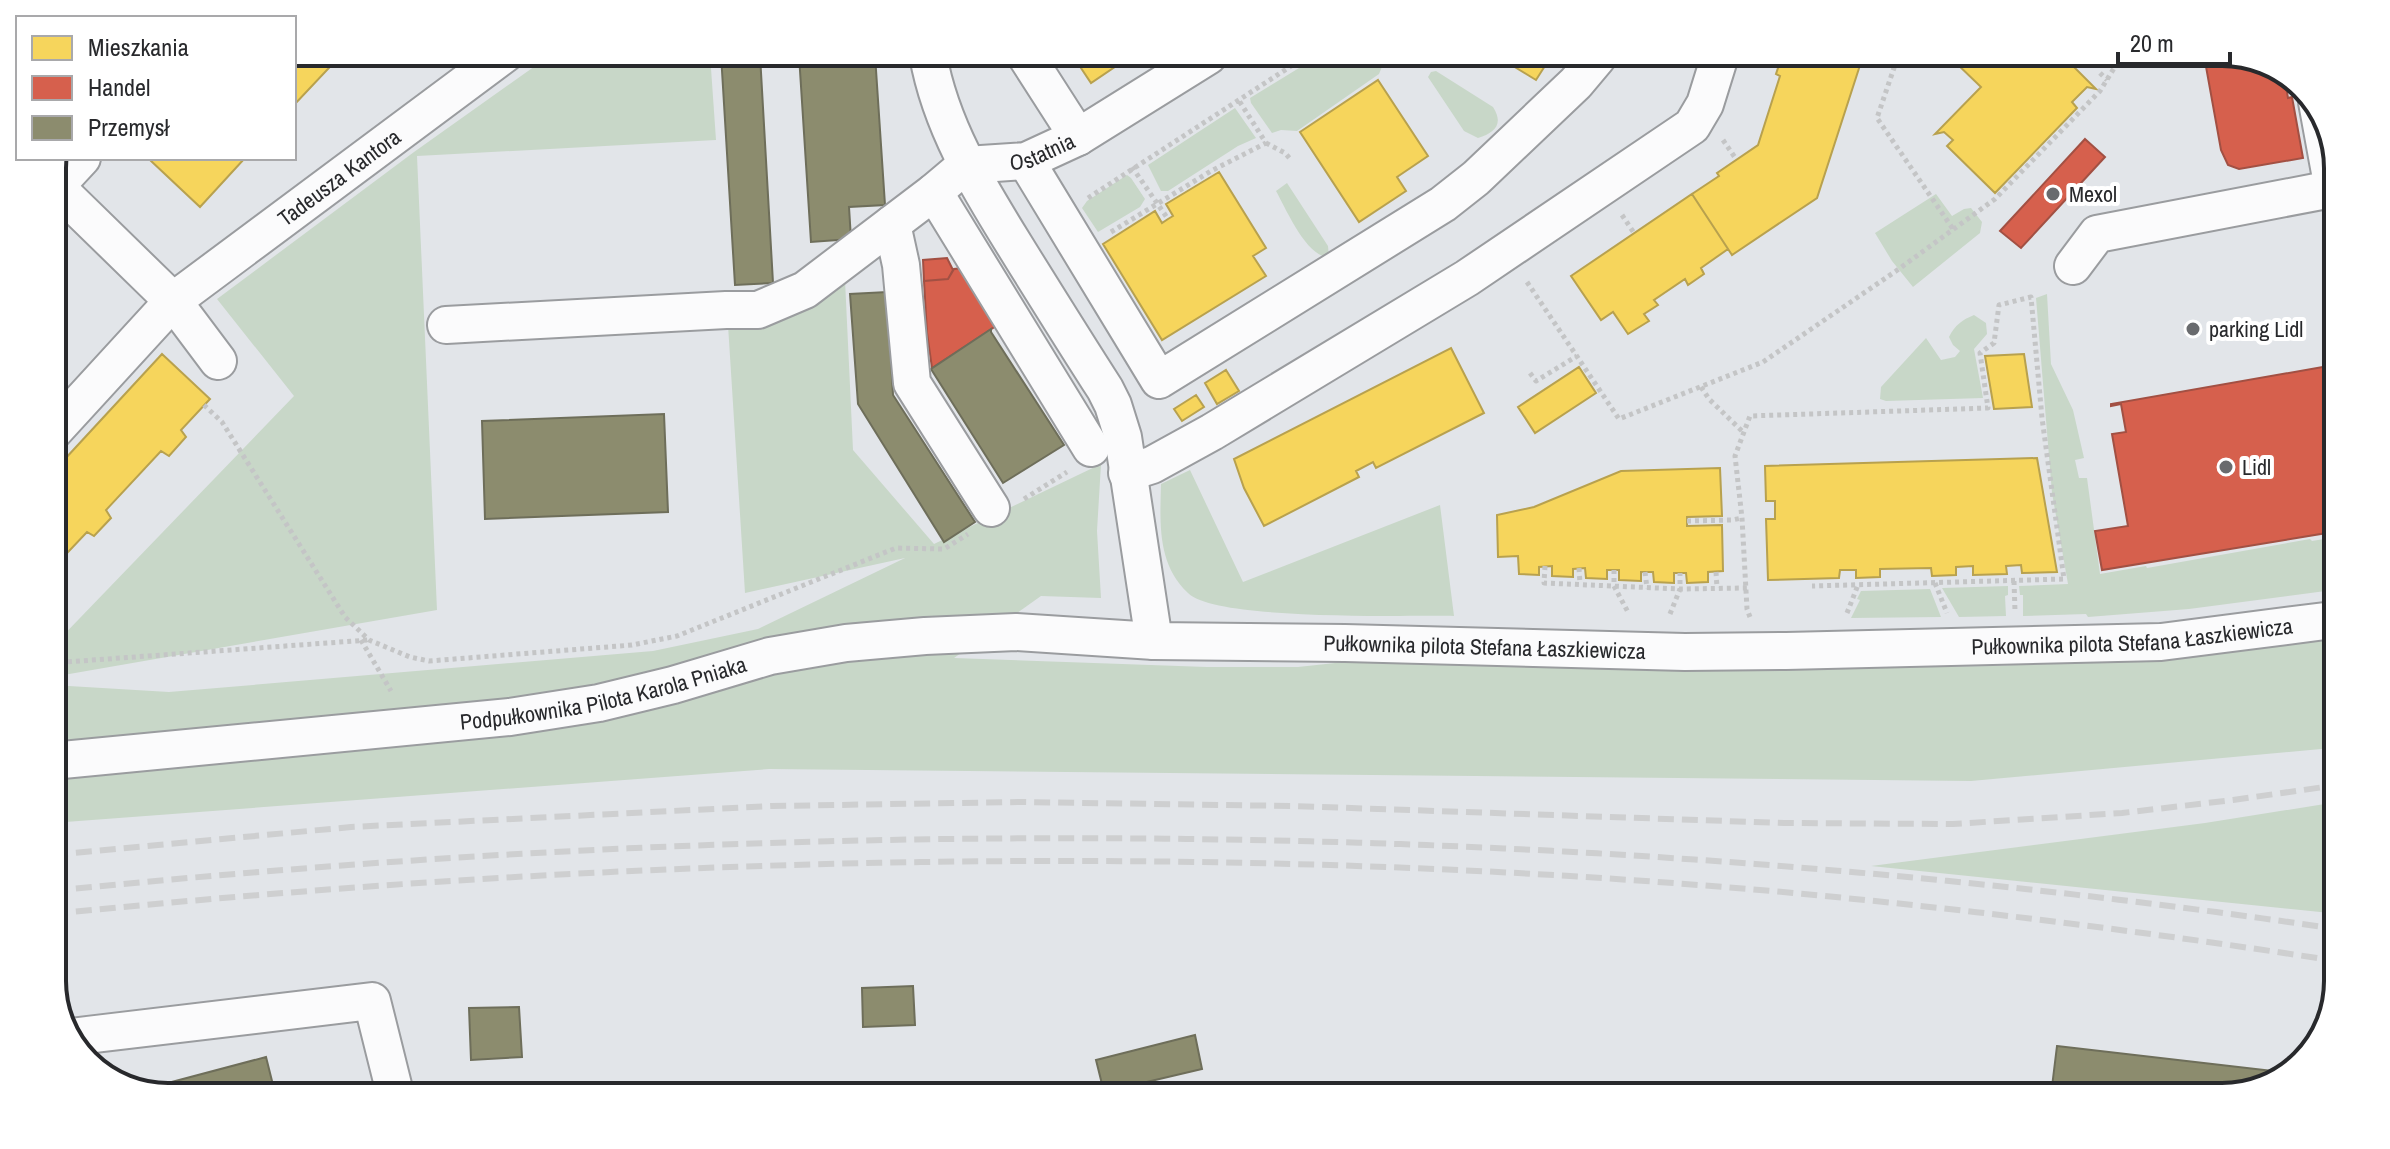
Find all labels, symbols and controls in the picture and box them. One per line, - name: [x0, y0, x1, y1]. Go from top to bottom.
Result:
- legend: [16, 16, 296, 160]
- scale bar: [2118, 16, 2230, 66]
- text: 20 m: [2130, 27, 2174, 59]
- text: Mieszkania: [88, 31, 189, 63]
- text: Handel: [88, 71, 150, 103]
- text: Przemysł: [88, 111, 171, 143]
- street label: Tadeusza Kantora: [272, 122, 407, 233]
- street label: Ostatnia: [1009, 126, 1080, 177]
- place label: Mexol: [2069, 179, 2117, 209]
- marker: Mexol: [2044, 185, 2062, 203]
- place label: parking Lidl: [2209, 314, 2303, 344]
- marker: parking Lidl: [2184, 320, 2202, 338]
- place label: Lidl: [2242, 452, 2271, 482]
- marker: Lidl: [2217, 458, 2235, 476]
- street label: Pułkownika pilota Stefana Łaszkiewicza: [1971, 610, 2294, 662]
- street label: Pułkownika pilota Stefana Łaszkiewicza: [1323, 628, 1646, 666]
- street label: Podpułkownika Pilota Karola Pniaka: [459, 649, 750, 737]

